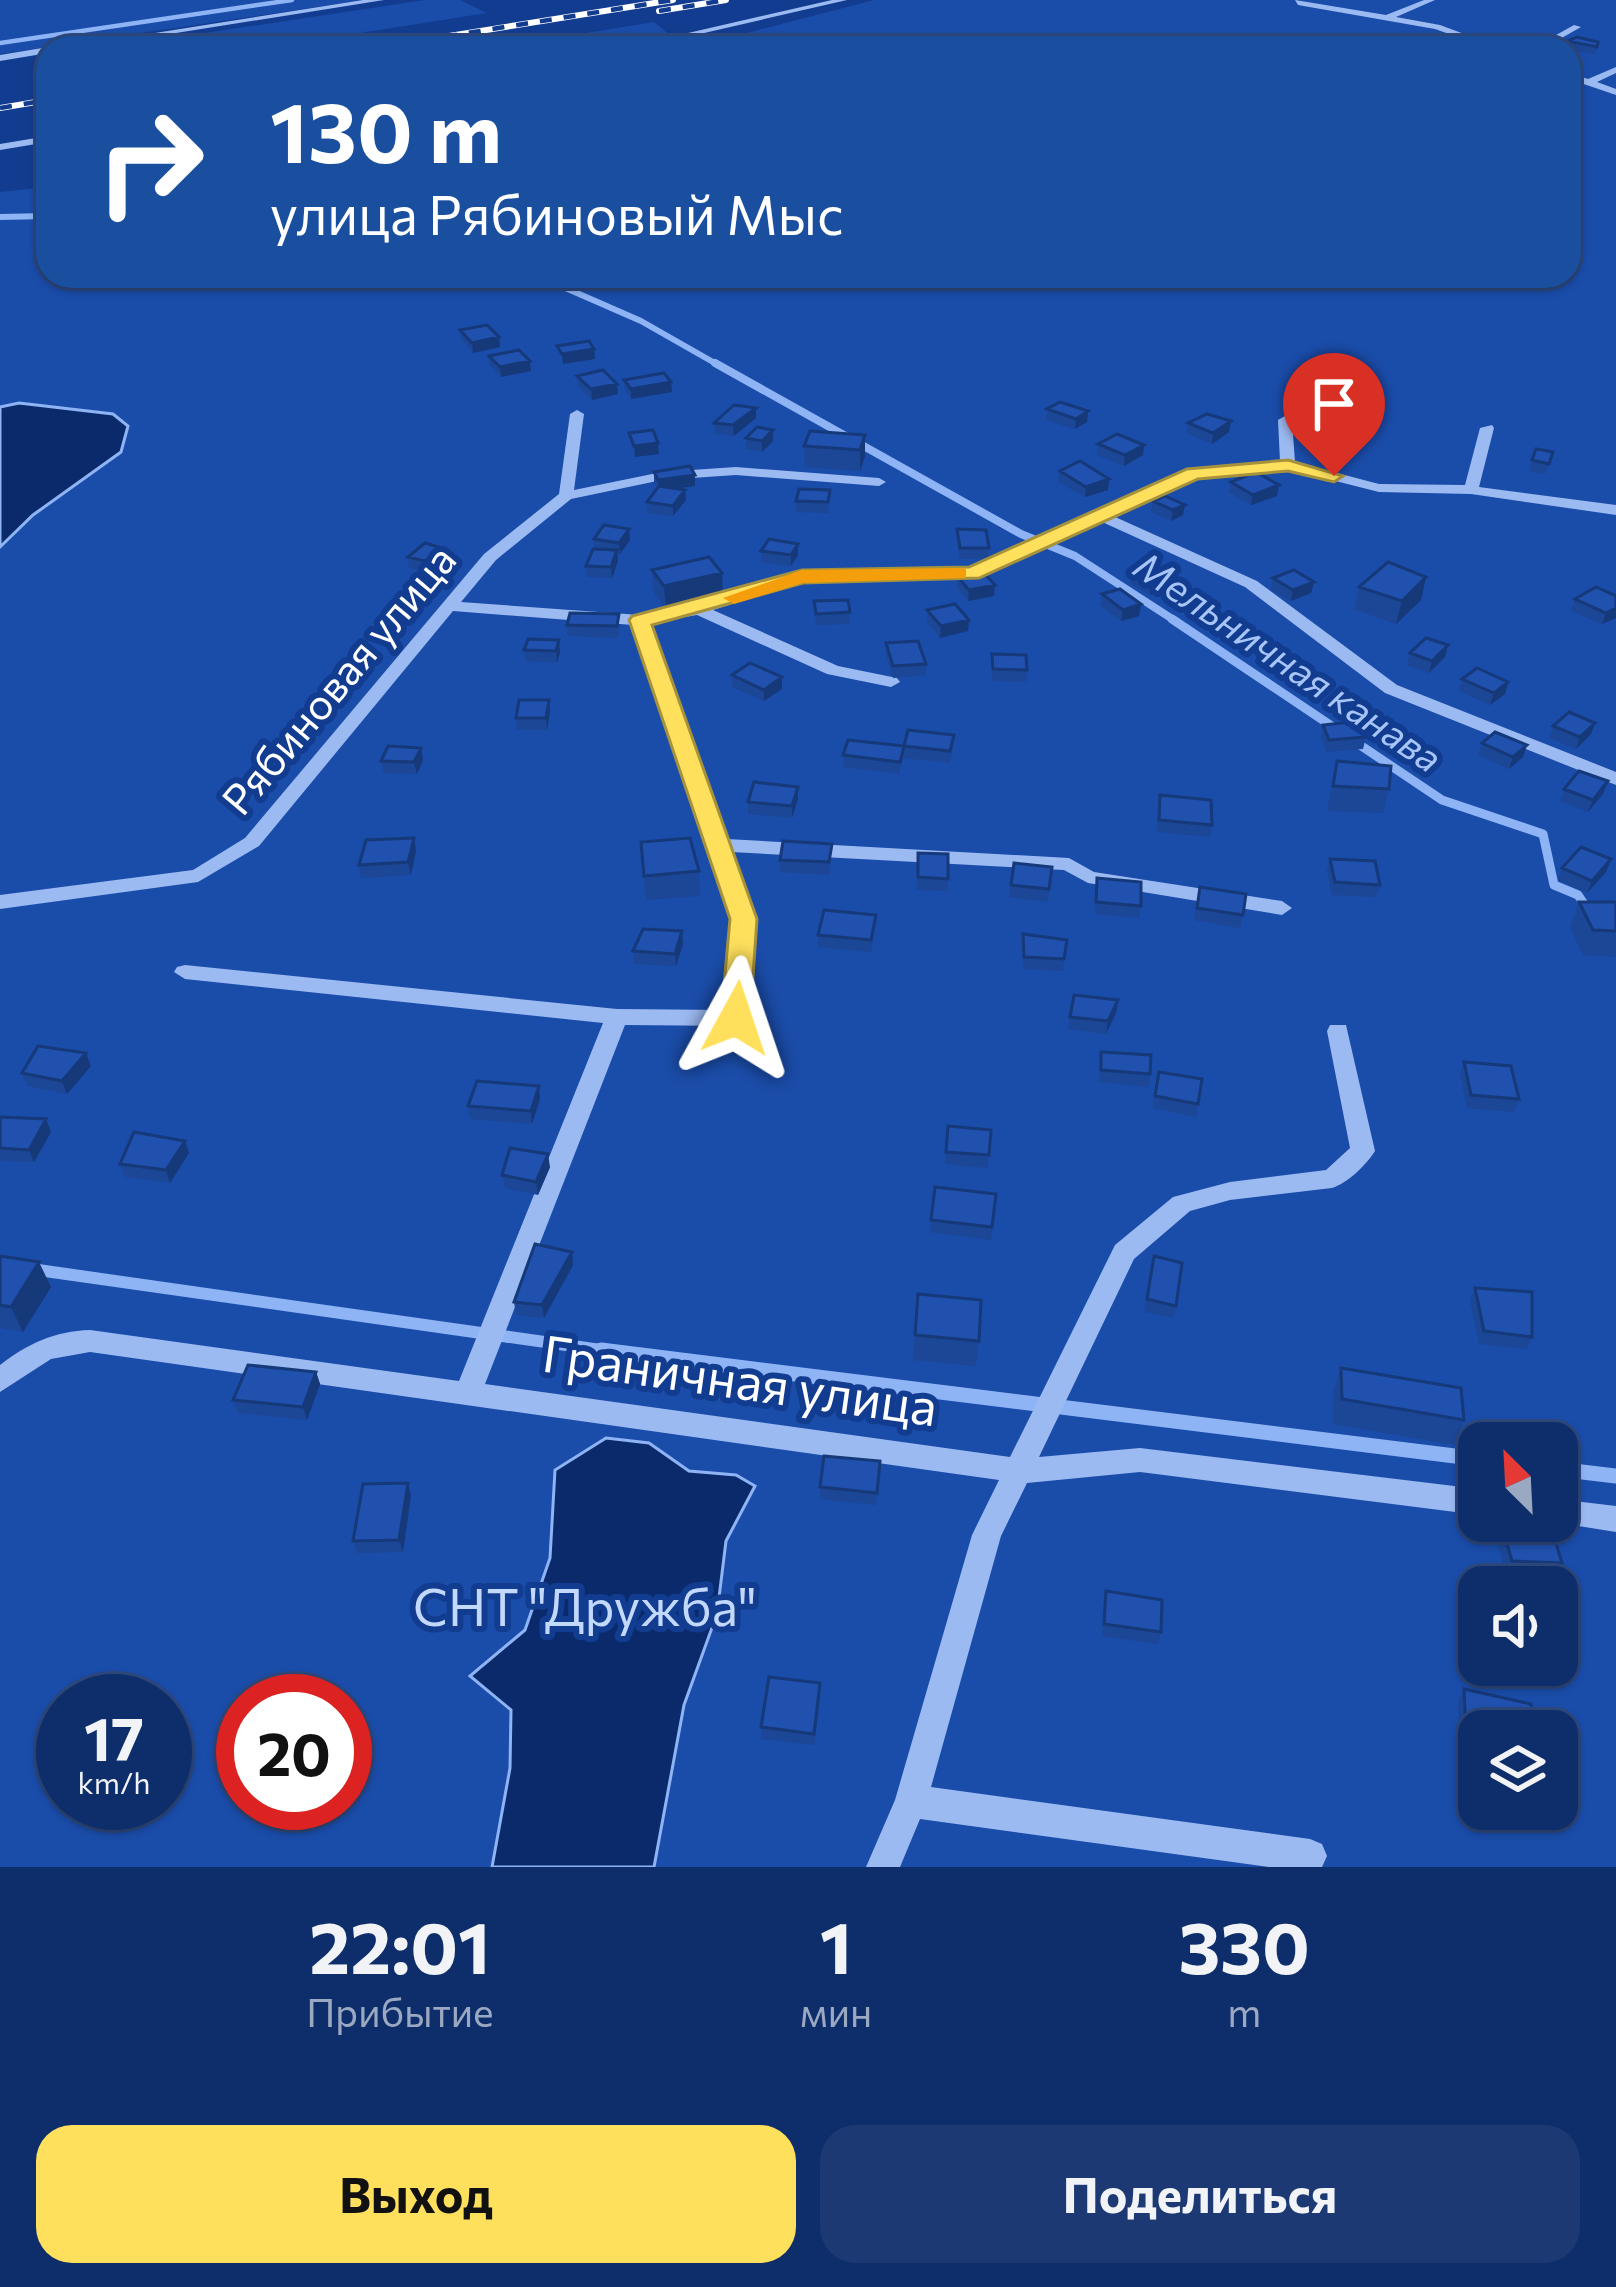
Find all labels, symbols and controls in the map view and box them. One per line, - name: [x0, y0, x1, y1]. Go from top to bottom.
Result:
- text: 130 m: [270, 78, 502, 180]
- icon: right: [72, 84, 228, 240]
- text: улица Рябиновый Мыс: [270, 180, 844, 246]
- pin: [1283, 353, 1385, 476]
- icon: arrive: [1301, 371, 1367, 437]
- street label: Рябиновая улица: [210, 533, 465, 824]
- water label: Мельничная канава: [1126, 540, 1452, 781]
- position arrow: [673, 955, 799, 1081]
- street label: Граничная улица: [539, 1320, 942, 1437]
- north arrow: [1458, 1422, 1578, 1542]
- map controls: [1458, 1422, 1578, 1830]
- button: sound: [1458, 1566, 1578, 1686]
- park label: СНТ "Дружба": [413, 1574, 757, 1637]
- speed limit sign: 20: [216, 1674, 372, 1830]
- text: 17: [84, 1700, 144, 1773]
- button: layers: [1458, 1710, 1578, 1830]
- text: km/h: [78, 1763, 150, 1800]
- text: 22:01: [309, 1901, 491, 1989]
- text: 1: [820, 1901, 852, 1989]
- text: 330: [1179, 1901, 1310, 1989]
- text: Прибытие: [306, 1987, 494, 2035]
- text: мин: [800, 1987, 872, 2035]
- text: m: [1227, 1987, 1261, 2035]
- button: Выход: [36, 2125, 796, 2263]
- button: Поделиться: [820, 2125, 1580, 2263]

